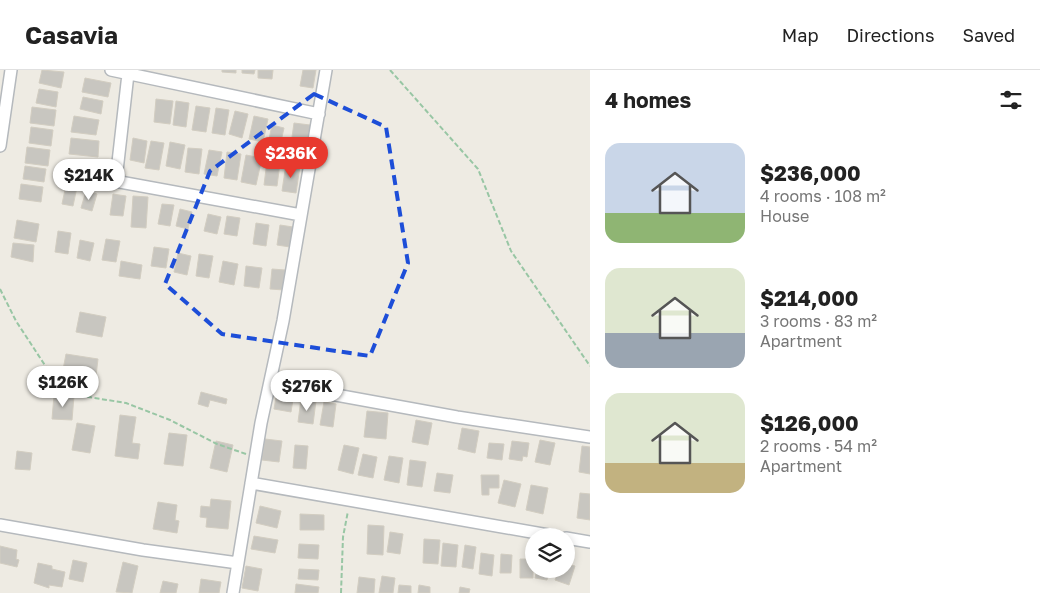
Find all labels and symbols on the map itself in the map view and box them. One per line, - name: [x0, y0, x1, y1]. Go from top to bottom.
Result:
- pin: $236K: [256, 136, 326, 179]
- pin: $214K: [54, 158, 124, 201]
- pin: $126K: [28, 366, 98, 408]
- pin: $276K: [272, 370, 342, 412]

